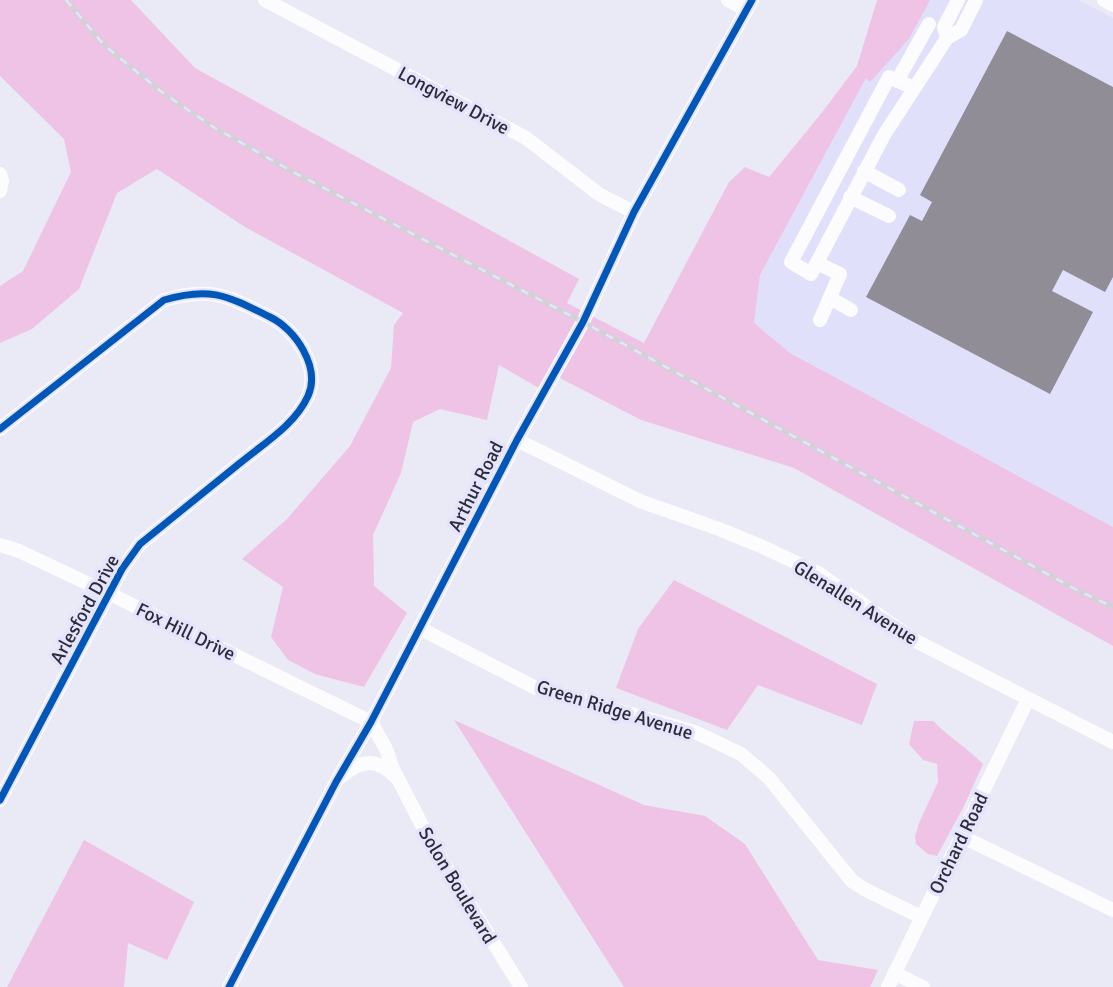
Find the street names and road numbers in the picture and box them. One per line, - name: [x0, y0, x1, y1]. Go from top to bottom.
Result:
- street label: Longview Drive: [394, 61, 513, 140]
- street label: Arthur Road: [443, 437, 509, 536]
- street label: Arlesford Drive: [45, 551, 125, 668]
- street label: Glenallen Avenue: [789, 555, 922, 650]
- street label: Fox Hill Drive: [132, 598, 239, 666]
- street label: Green Ridge Avenue: [534, 675, 696, 745]
- street label: Orchard Road: [924, 789, 994, 898]
- street label: Solon Boulevard: [413, 823, 501, 948]

